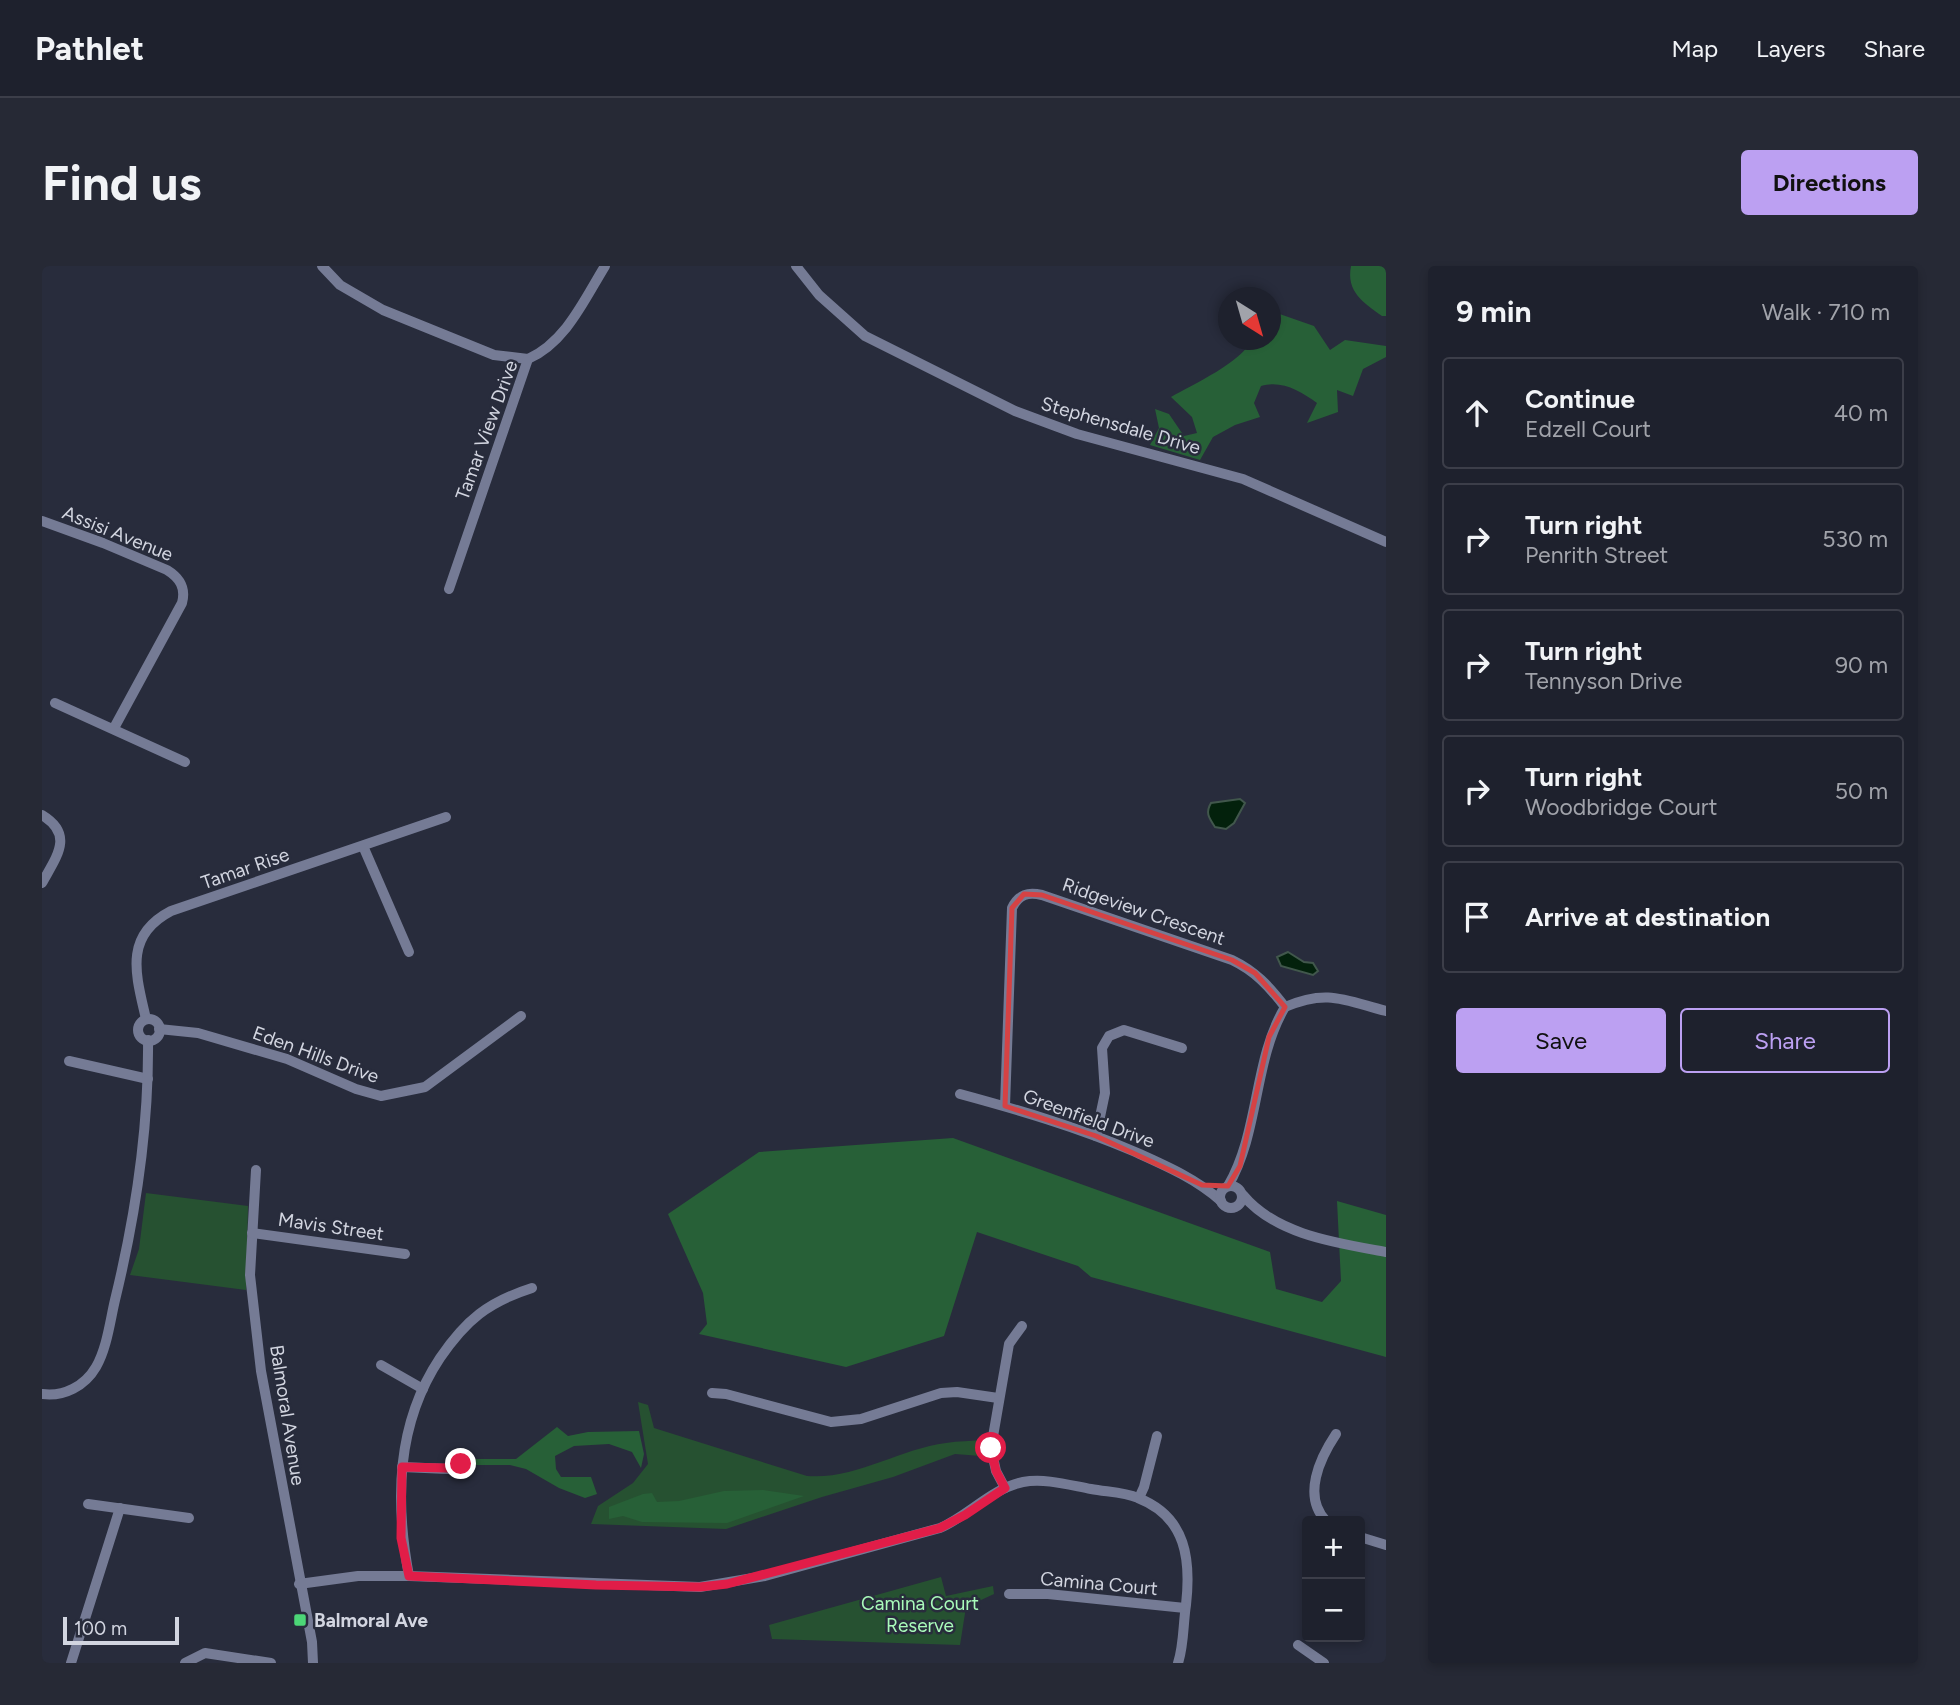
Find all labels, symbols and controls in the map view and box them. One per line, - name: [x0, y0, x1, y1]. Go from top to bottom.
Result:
- text: Pathlet: [35, 29, 144, 68]
- text: Map: [1671, 34, 1718, 63]
- text: Layers: [1756, 34, 1825, 63]
- text: Share: [1863, 34, 1925, 63]
- button: Directions: [1741, 150, 1918, 215]
- text: Find us: [42, 153, 201, 212]
- north arrow: [1218, 287, 1281, 350]
- text: 9 min: [1456, 293, 1532, 330]
- text: Walk · 710 m: [1762, 298, 1890, 326]
- street label: Tamar View Drive: [450, 357, 522, 503]
- text: Continue: [1525, 383, 1635, 415]
- street label: Stephensdale Drive: [1038, 392, 1203, 459]
- icon: ahead: [1458, 394, 1496, 432]
- text: 40 m: [1834, 399, 1888, 427]
- text: Edzell Court: [1525, 415, 1651, 443]
- street label: Assisi Avenue: [59, 501, 176, 566]
- text: Turn right: [1525, 509, 1642, 541]
- icon: right: [1458, 520, 1496, 558]
- text: 530 m: [1822, 525, 1888, 553]
- text: Penrith Street: [1525, 541, 1668, 569]
- text: Turn right: [1525, 635, 1642, 667]
- icon: right: [1458, 646, 1496, 684]
- text: 90 m: [1835, 651, 1888, 679]
- text: Tennyson Drive: [1525, 667, 1682, 695]
- text: Turn right: [1525, 761, 1642, 793]
- icon: right: [1458, 772, 1496, 810]
- text: 50 m: [1835, 777, 1888, 805]
- text: Woodbridge Court: [1525, 793, 1717, 821]
- street label: Tamar Rise: [198, 843, 292, 894]
- street label: Ridgeview Crescent: [1059, 873, 1228, 950]
- icon: arrive: [1458, 898, 1496, 936]
- text: Arrive at destination: [1525, 901, 1770, 933]
- button: Save: [1456, 1008, 1666, 1073]
- button: Share: [1680, 1008, 1890, 1073]
- street label: Eden Hills Drive: [250, 1021, 382, 1088]
- street label: Greenfield Drive: [1020, 1084, 1158, 1153]
- street label: Mavis Street: [277, 1208, 385, 1245]
- street label: Balmoral Avenue: [265, 1343, 310, 1487]
- route start: [975, 1432, 1006, 1463]
- route end: [445, 1448, 476, 1479]
- map controls: [1302, 1516, 1365, 1642]
- button: +: [1302, 1516, 1365, 1579]
- street label: Camina Court: [1039, 1567, 1159, 1600]
- button: −: [1302, 1579, 1365, 1642]
- park label: Camina Court Reserve: [861, 1592, 979, 1637]
- place label: Balmoral Ave: [314, 1609, 429, 1632]
- marker: Balmoral Ave: [292, 1612, 308, 1628]
- scale bar: [63, 1614, 178, 1646]
- text: 100 m: [74, 1617, 127, 1640]

